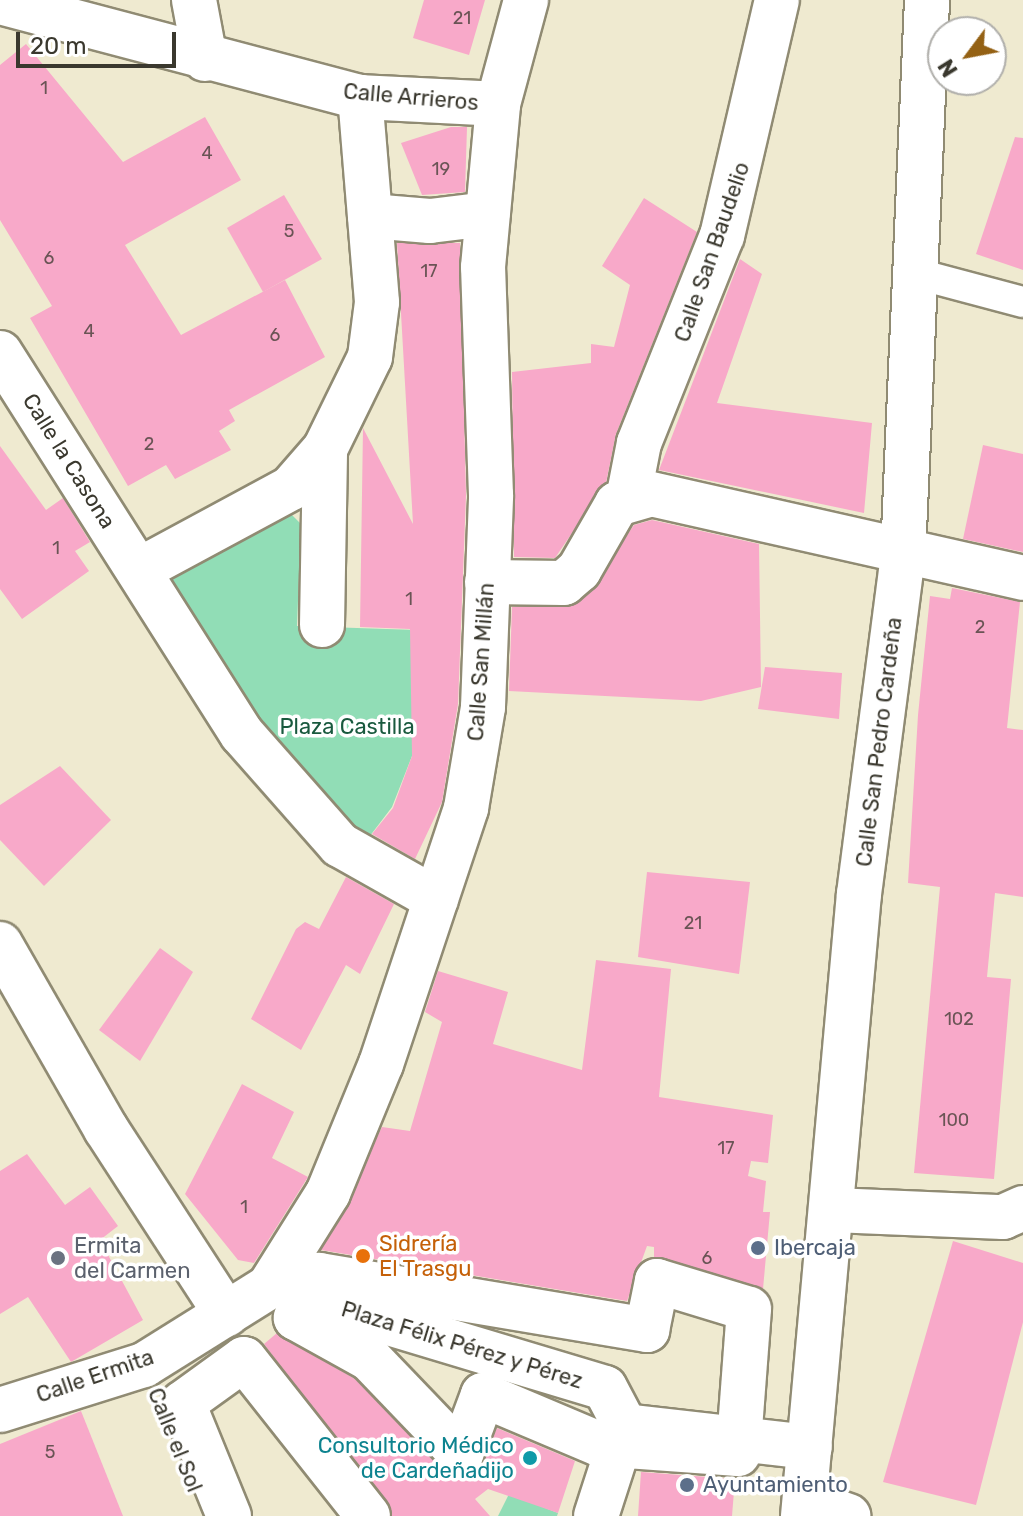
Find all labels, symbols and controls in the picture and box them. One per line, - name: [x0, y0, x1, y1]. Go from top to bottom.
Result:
- house number: 21: [453, 7, 471, 29]
- scale bar: [20, 16, 180, 66]
- north arrow: [927, 16, 1007, 96]
- text: 20 m: [30, 32, 87, 60]
- text: N: [932, 54, 964, 82]
- house number: 1: [40, 77, 48, 99]
- street label: Calle Arrieros: [342, 78, 480, 116]
- house number: 4: [201, 142, 213, 164]
- house number: 19: [432, 158, 450, 180]
- street label: Calle San Baudelio: [669, 159, 755, 345]
- house number: 5: [284, 220, 294, 242]
- house number: 6: [44, 247, 54, 269]
- house number: 17: [421, 260, 437, 282]
- house number: 4: [83, 320, 95, 342]
- house number: 6: [270, 324, 280, 346]
- street label: Calle la Casona: [17, 389, 121, 533]
- house number: 2: [144, 433, 154, 455]
- house number: 1: [52, 537, 60, 559]
- street label: Calle San Millán: [462, 582, 500, 742]
- house number: 1: [405, 588, 413, 610]
- street label: Calle San Pedro Cardeña: [851, 616, 907, 868]
- house number: 2: [975, 616, 985, 638]
- park label: Plaza Castilla: [279, 714, 415, 740]
- house number: 21: [684, 912, 702, 934]
- house number: 102: [944, 1008, 974, 1030]
- house number: 100: [939, 1109, 969, 1131]
- house number: 17: [718, 1137, 734, 1159]
- house number: 1: [240, 1196, 248, 1218]
- place label: Sidrería El Trasgu: [379, 1230, 472, 1282]
- place label: Ermita del Carmen: [74, 1232, 191, 1284]
- place label: Ibercaja: [774, 1235, 856, 1261]
- marker: Ibercaja: [749, 1239, 767, 1257]
- marker: Sidrería El Trasgu: [354, 1247, 372, 1265]
- house number: 6: [702, 1247, 712, 1269]
- marker: Ermita del Carmen: [49, 1249, 67, 1267]
- street label: Plaza Félix Pérez y Pérez: [338, 1296, 586, 1394]
- street label: Calle Ermita: [33, 1344, 157, 1408]
- street label: Calle el Sol: [142, 1384, 208, 1496]
- place label: Consultorio Médico de Cardeñadijo: [318, 1432, 514, 1484]
- house number: 5: [45, 1441, 55, 1463]
- marker: Consultorio Médico de Cardeñadijo: [521, 1449, 539, 1467]
- place label: Ayuntamiento: [703, 1472, 848, 1498]
- marker: Ayuntamiento: [678, 1476, 696, 1494]

